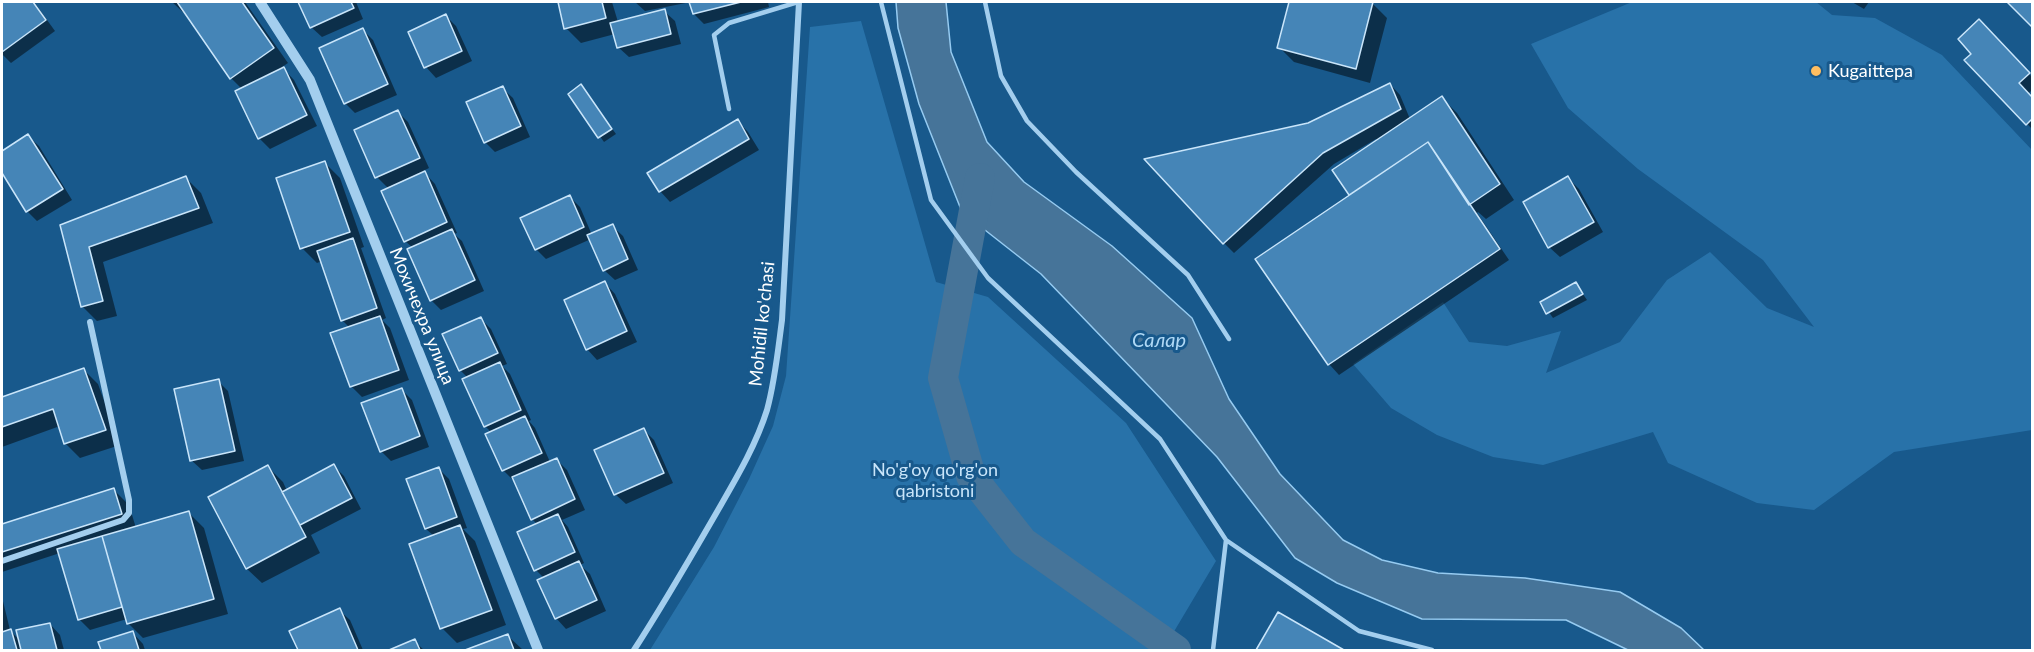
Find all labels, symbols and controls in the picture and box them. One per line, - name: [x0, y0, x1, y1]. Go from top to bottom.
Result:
- place label: Kugaittepa: [1828, 60, 1913, 82]
- marker: Kugaittepa: [1809, 64, 1823, 78]
- street label: Мохичехра улица: [385, 244, 459, 388]
- street label: Mohidil ko'chasi: [745, 260, 779, 388]
- water label: Салар: [1132, 329, 1186, 353]
- park label: No'g'oy qo'rg'on qabristoni: [872, 459, 998, 502]

